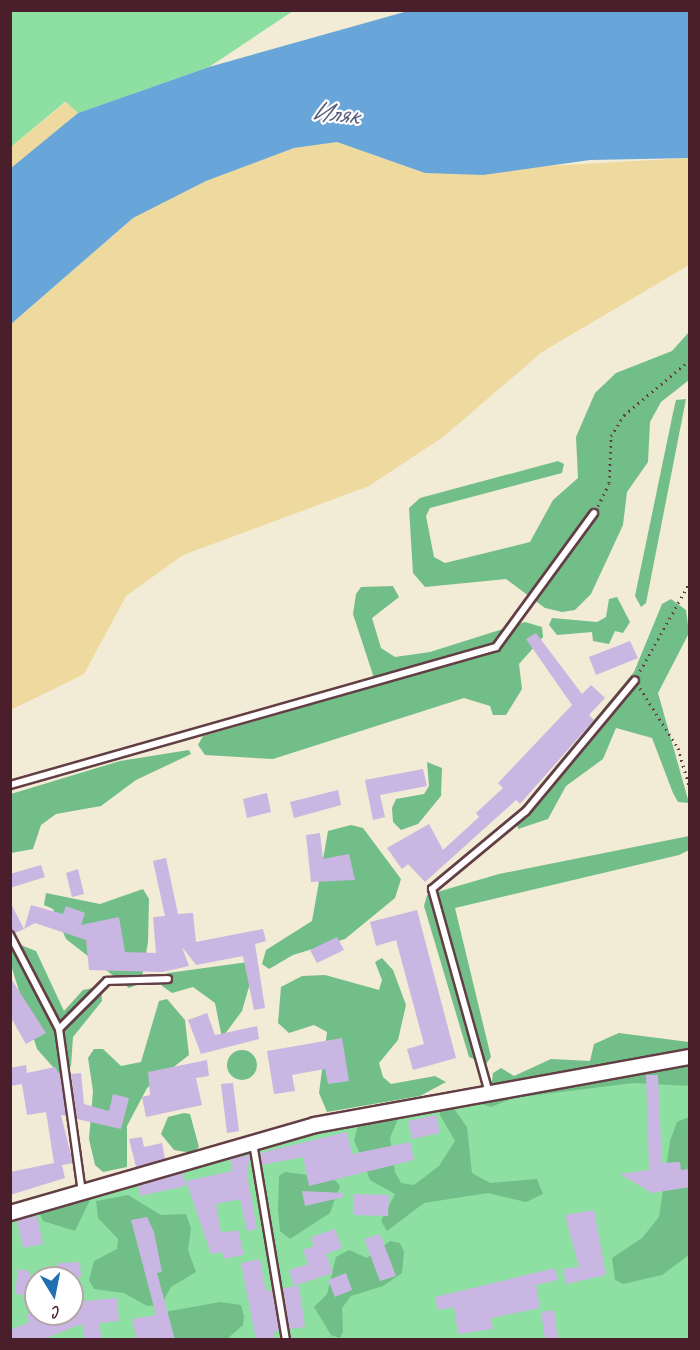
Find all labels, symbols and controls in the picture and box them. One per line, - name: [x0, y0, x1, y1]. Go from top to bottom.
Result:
- water label: Иляк: [310, 94, 360, 132]
- north arrow: [24, 1266, 84, 1326]
- text: С: [51, 1301, 62, 1322]

